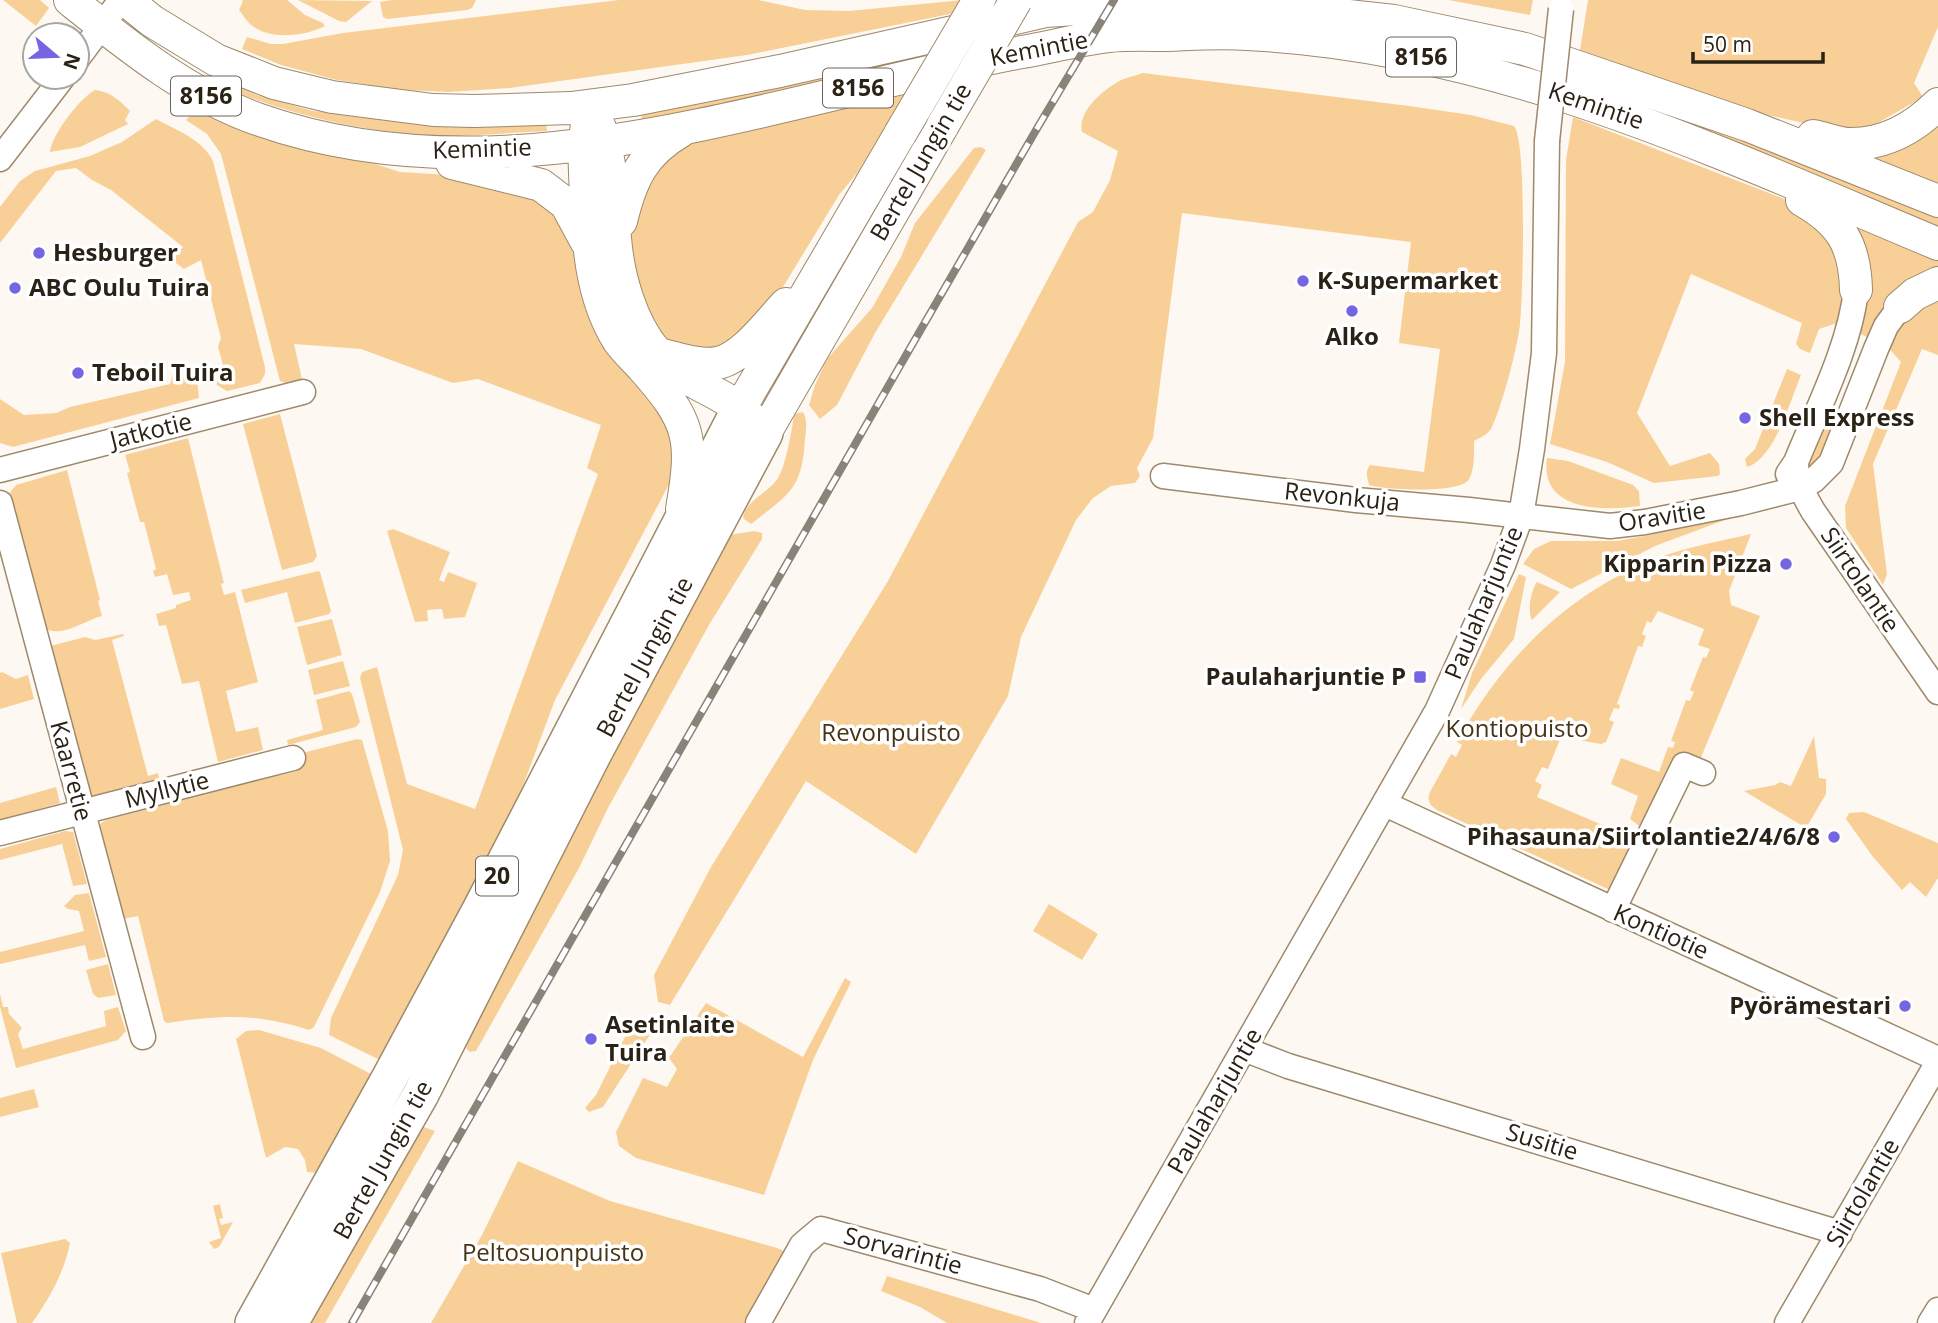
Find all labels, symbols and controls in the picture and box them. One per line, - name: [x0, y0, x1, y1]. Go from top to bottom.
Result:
- north arrow: [21, 21, 91, 91]
- scale bar: [1693, 21, 1822, 65]
- street label: Kemintie: [987, 22, 1091, 73]
- text: 50 m: [1703, 30, 1752, 58]
- road number: 8156: [1386, 38, 1456, 76]
- text: N: [57, 50, 87, 73]
- road number: 8156: [823, 68, 893, 108]
- street label: Kemintie: [1544, 73, 1649, 136]
- road number: 8156: [171, 76, 241, 116]
- street label: Bertel Jungin tie: [861, 76, 978, 246]
- street label: Kemintie: [432, 129, 532, 166]
- place label: Hesburger: [53, 235, 178, 268]
- marker: Hesburger: [31, 245, 47, 261]
- place label: K-Supermarket: [1317, 263, 1498, 296]
- place label: ABC Oulu Tuira: [29, 270, 210, 303]
- marker: K-Supermarket: [1295, 273, 1311, 289]
- marker: ABC Oulu Tuira: [7, 280, 23, 296]
- marker: Alko: [1344, 303, 1360, 319]
- place label: Alko: [1325, 319, 1379, 352]
- place label: Teboil Tuira: [92, 355, 233, 388]
- marker: Teboil Tuira: [70, 365, 86, 381]
- place label: Shell Express: [1759, 400, 1915, 433]
- street label: Jatkotie: [104, 403, 195, 456]
- marker: Shell Express: [1737, 410, 1753, 426]
- street label: Revonkuja: [1283, 473, 1402, 518]
- street label: Oravitie: [1616, 492, 1708, 539]
- street label: Siirtolantie: [1814, 520, 1909, 638]
- street label: Paulaharjuntie: [1436, 521, 1530, 684]
- place label: Kipparin Pizza: [1603, 546, 1772, 579]
- marker: Kipparin Pizza: [1778, 556, 1794, 572]
- street label: Bertel Jungin tie: [588, 570, 700, 742]
- place label: Paulaharjuntie P: [1206, 659, 1406, 692]
- marker: Paulaharjuntie P: [1412, 669, 1428, 685]
- park label: Kontiopuisto: [1446, 711, 1588, 744]
- park label: Revonpuisto: [821, 715, 961, 748]
- street label: Kaarretie: [43, 717, 102, 824]
- street label: Myllytie: [121, 762, 212, 815]
- place label: Pihasauna/Siirtolantie2/4/6/8: [1467, 819, 1820, 852]
- marker: Pihasauna/Siirtolantie2/4/6/8: [1826, 829, 1842, 845]
- road number: 20: [476, 856, 518, 896]
- street label: Kontiotie: [1609, 895, 1714, 966]
- place label: Pyörämestari: [1729, 988, 1891, 1021]
- marker: Pyörämestari: [1897, 998, 1913, 1014]
- place label: Asetinlaite Tuira: [605, 1007, 735, 1068]
- street label: Paulaharjuntie: [1159, 1021, 1269, 1179]
- marker: Asetinlaite Tuira: [583, 1031, 599, 1047]
- street label: Bertel Jungin tie: [324, 1074, 439, 1245]
- street label: Susitie: [1502, 1114, 1582, 1167]
- street label: Siirtolantie: [1817, 1132, 1906, 1253]
- street label: Sorvarintie: [840, 1218, 966, 1281]
- park label: Peltosuonpuisto: [462, 1235, 644, 1268]

